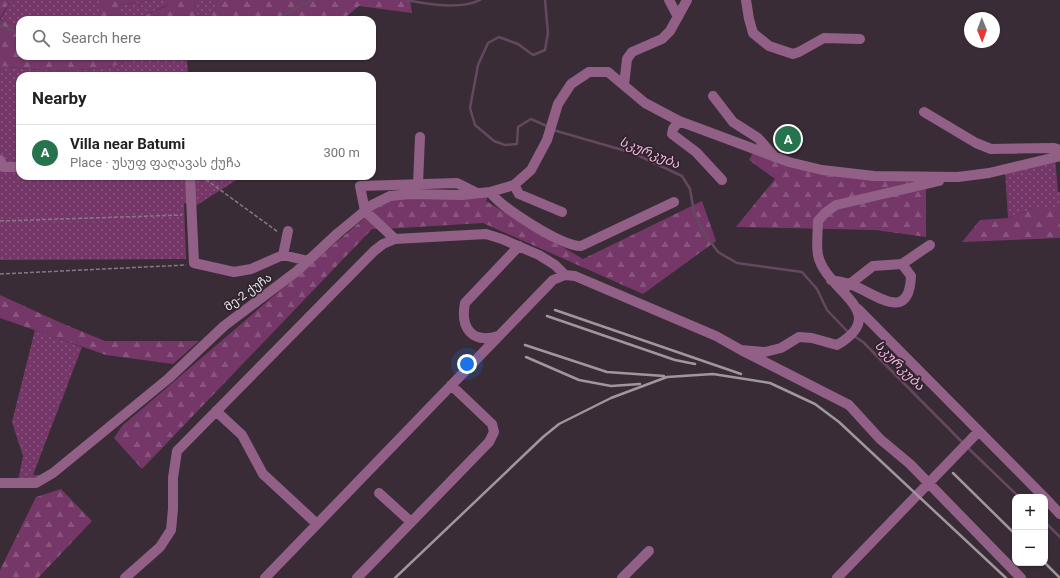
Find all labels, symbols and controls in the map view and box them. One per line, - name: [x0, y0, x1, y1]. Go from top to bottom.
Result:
- north arrow: [964, 12, 1000, 48]
- search box: [16, 16, 376, 60]
- icon: search: [30, 27, 52, 49]
- text: Search here: [62, 29, 141, 47]
- text: Nearby: [32, 88, 87, 108]
- pin: A: [775, 124, 801, 154]
- water label: სკურკუბა: [617, 134, 683, 173]
- text: Villa near Batumi: [70, 135, 185, 153]
- text: A: [41, 145, 49, 160]
- text: 300 m: [323, 145, 360, 160]
- text: Place · უსუფ ფაღავას ქუჩა: [70, 155, 241, 170]
- street label: მე-2 ქუჩა: [222, 270, 274, 314]
- water label: სკურკუბა: [871, 338, 928, 395]
- your location: [457, 354, 477, 374]
- map controls: [1012, 494, 1048, 566]
- button: +: [1012, 494, 1048, 530]
- button: −: [1012, 530, 1048, 566]

